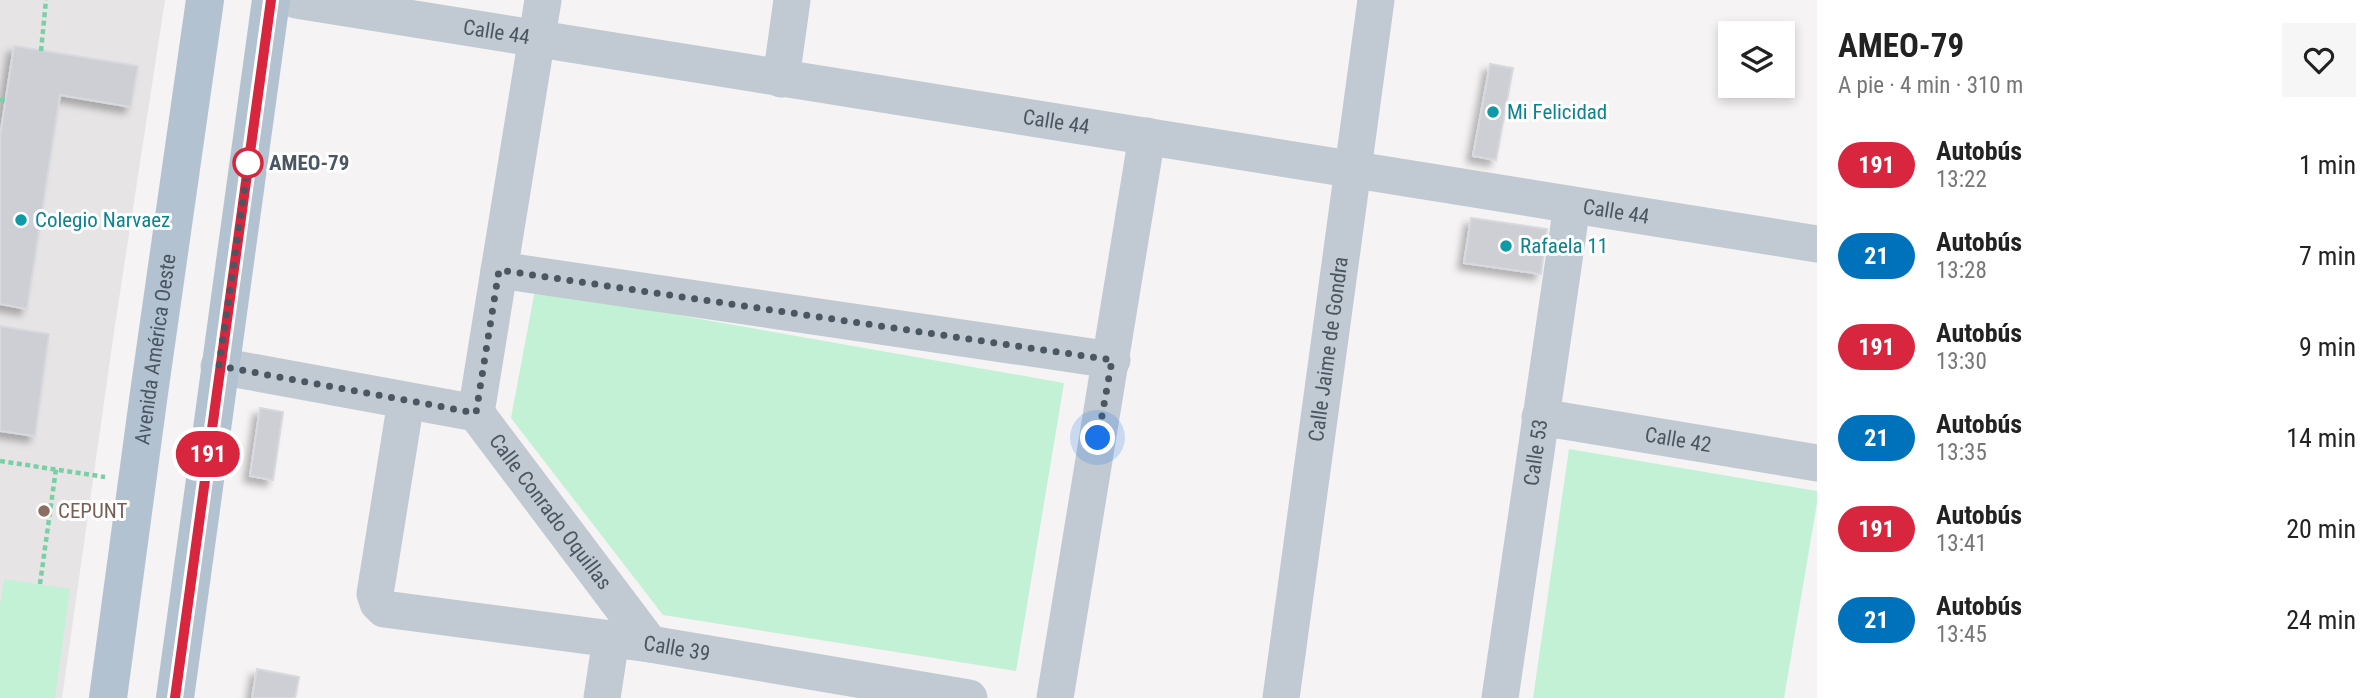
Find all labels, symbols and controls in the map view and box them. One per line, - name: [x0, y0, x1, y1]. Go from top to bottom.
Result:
- street label: Calle 44: [461, 15, 531, 49]
- map controls: [1718, 21, 1795, 98]
- button: layers: [1718, 21, 1795, 98]
- button: heart: [2282, 23, 2356, 97]
- text: AMEO-79: [1838, 26, 1964, 65]
- text: A pie · 4 min · 310 m: [1838, 72, 2023, 99]
- place label: Mi Felicidad: [1507, 100, 1607, 124]
- marker: Mi Felicidad: [1485, 104, 1501, 120]
- street label: Calle 44: [1021, 105, 1091, 139]
- text: Autobús: [1936, 136, 2022, 166]
- marker: AMEO-79: [233, 148, 263, 178]
- text: 1 min: [2299, 150, 2356, 180]
- place label: AMEO-79: [269, 151, 349, 175]
- text: 191: [1858, 151, 1895, 179]
- text: 13:22: [1936, 166, 1987, 193]
- street label: Calle 44: [1581, 195, 1651, 229]
- place label: Colegio Narvaez: [35, 208, 170, 232]
- marker: Colegio Narvaez: [13, 212, 29, 228]
- text: Autobús: [1936, 227, 2022, 257]
- place label: Rafaela 11: [1520, 234, 1608, 258]
- marker: Rafaela 11: [1498, 238, 1514, 254]
- text: 7 min: [2299, 241, 2356, 271]
- text: 21: [1864, 242, 1889, 270]
- street label: Avenida América Oeste: [130, 252, 181, 446]
- street label: Calle Jaime de Gondra: [1304, 255, 1353, 443]
- text: 13:28: [1936, 257, 1987, 284]
- text: Autobús: [1936, 318, 2022, 348]
- text: 9 min: [2299, 332, 2356, 362]
- text: 191: [1858, 333, 1895, 361]
- text: 13:30: [1936, 348, 1987, 375]
- text: Autobús: [1936, 409, 2022, 439]
- street label: Calle 53: [1519, 418, 1553, 488]
- your location: [1080, 420, 1115, 455]
- street label: Calle 42: [1643, 423, 1713, 457]
- text: 14 min: [2286, 423, 2356, 453]
- text: 21: [1864, 424, 1889, 452]
- street label: Calle Conrado Oquillas: [484, 429, 617, 594]
- line badge: 191: [168, 431, 248, 477]
- text: 13:35: [1936, 439, 1987, 466]
- text: 191: [190, 440, 226, 468]
- place label: CEPUNT: [58, 499, 127, 523]
- text: Autobús: [1936, 500, 2022, 530]
- marker: CEPUNT: [36, 503, 52, 519]
- text: 20 min: [2286, 514, 2356, 544]
- text: 191: [1858, 515, 1895, 543]
- text: 13:41: [1936, 530, 1987, 557]
- text: Autobús: [1936, 591, 2022, 621]
- text: 24 min: [2286, 605, 2356, 635]
- text: 21: [1864, 606, 1889, 634]
- text: 13:45: [1936, 621, 1987, 648]
- street label: Calle 39: [642, 631, 712, 666]

